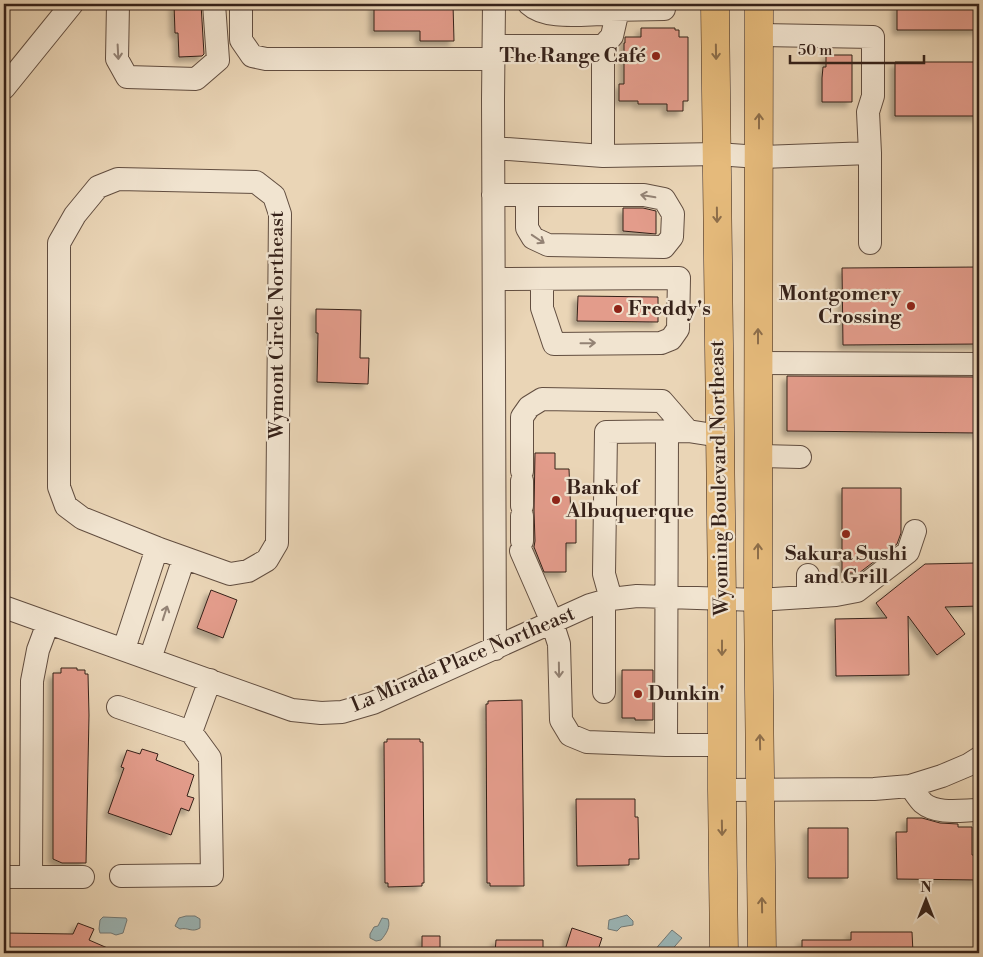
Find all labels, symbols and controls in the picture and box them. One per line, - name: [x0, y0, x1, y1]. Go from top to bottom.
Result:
- scale bar: [790, 32, 924, 64]
- text: 50 m: [798, 41, 832, 60]
- one-way arrow: [113, 44, 122, 60]
- place label: The Range Café: [500, 44, 646, 69]
- one-way arrow: [711, 44, 721, 60]
- marker: The Range Café: [650, 50, 662, 62]
- one-way arrow: [754, 113, 764, 130]
- one-way arrow: [641, 191, 657, 201]
- one-way arrow: [713, 207, 722, 223]
- street label: Wymont Circle Northeast: [265, 211, 290, 440]
- one-way arrow: [531, 234, 545, 244]
- place label: Montgomery Crossing: [779, 282, 902, 330]
- place label: Freddy's: [628, 297, 711, 322]
- marker: Montgomery Crossing: [905, 300, 917, 312]
- marker: Freddy's: [612, 303, 624, 315]
- one-way arrow: [753, 328, 763, 344]
- one-way arrow: [580, 339, 596, 348]
- street label: Wyoming Boulevard Northeast: [705, 340, 735, 617]
- place label: Bank of Albuquerque: [565, 476, 694, 524]
- marker: Bank of Albuquerque: [550, 494, 562, 506]
- marker: Sakura Sushi and Grill: [840, 528, 852, 540]
- place label: Sakura Sushi and Grill: [785, 542, 908, 590]
- one-way arrow: [753, 543, 763, 560]
- street label: La Mirada Place Northeast: [347, 601, 579, 719]
- one-way arrow: [161, 605, 170, 621]
- one-way arrow: [717, 640, 727, 656]
- one-way arrow: [555, 662, 564, 678]
- place label: Dunkin': [648, 682, 725, 707]
- marker: Dunkin': [632, 688, 644, 700]
- one-way arrow: [755, 734, 765, 750]
- one-way arrow: [717, 820, 727, 836]
- north arrow: [900, 874, 950, 924]
- text: N: [920, 879, 932, 897]
- one-way arrow: [757, 897, 767, 913]

